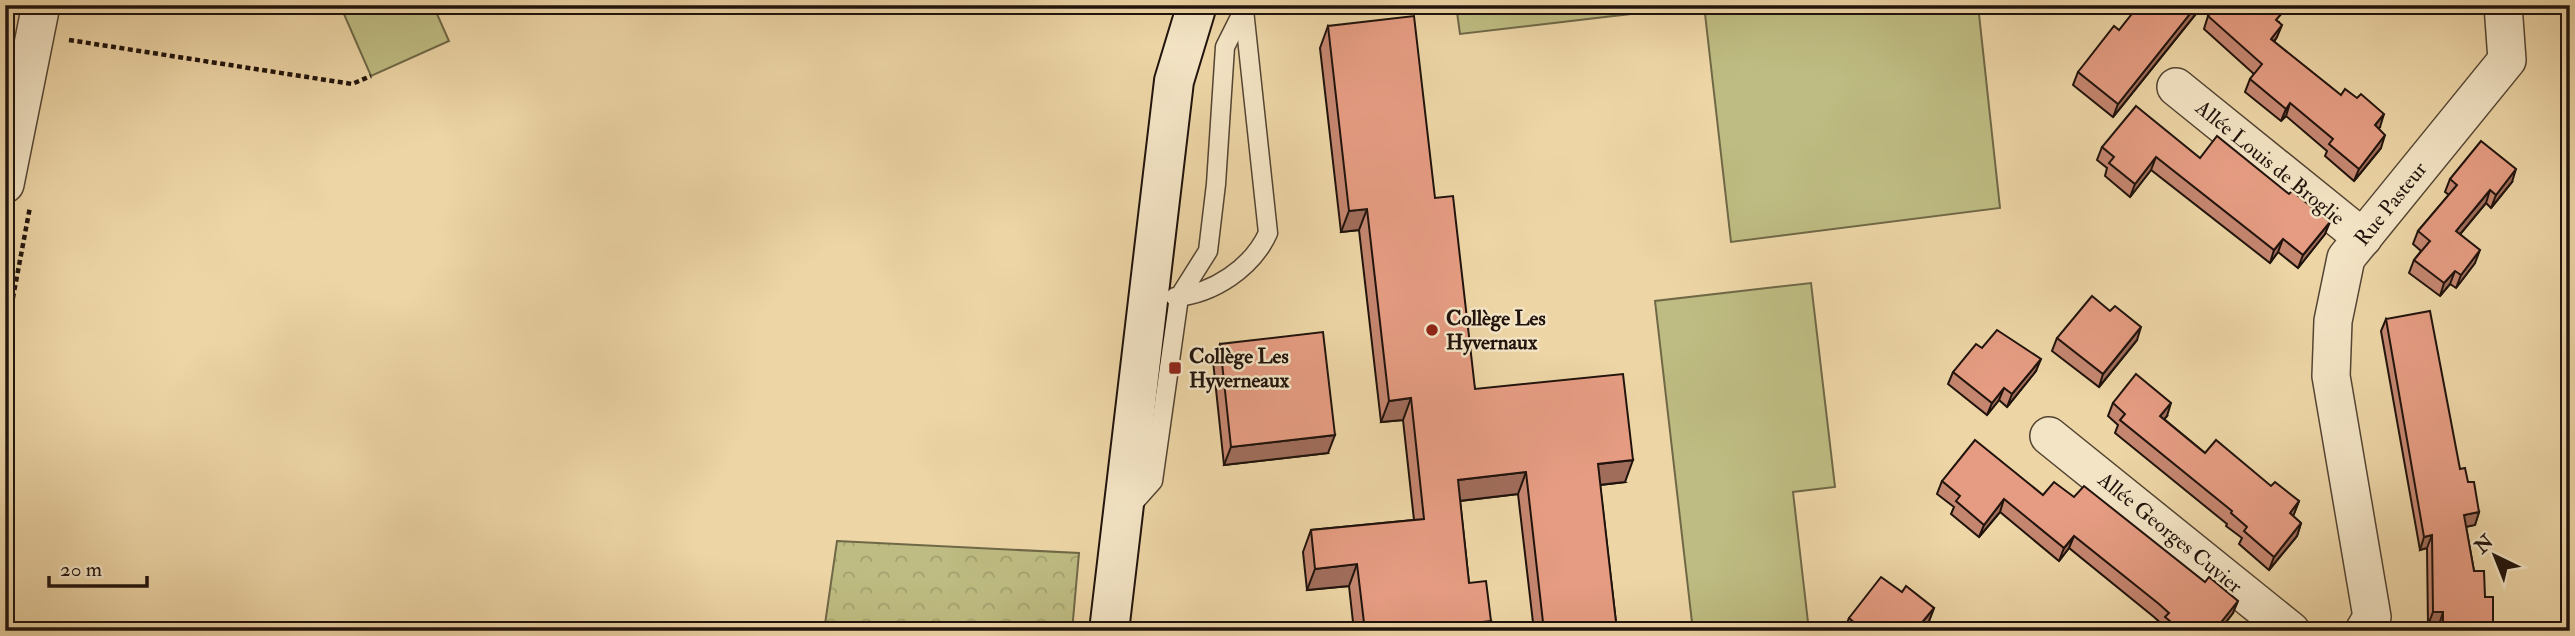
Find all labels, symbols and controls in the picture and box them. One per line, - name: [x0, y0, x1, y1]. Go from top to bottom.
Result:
- street label: Allée Louis de Broglie: [2189, 94, 2350, 232]
- street label: Rue Pasteur: [2349, 156, 2433, 252]
- place label: Collège Les Hyvernaux: [1446, 305, 1546, 356]
- marker: Collège Les Hyvernaux: [1424, 322, 1440, 338]
- place label: Collège Les Hyverneaux: [1189, 343, 1290, 394]
- marker: Collège Les Hyverneaux: [1167, 360, 1183, 376]
- street label: Allée Georges Cuvier: [2091, 466, 2248, 600]
- north arrow: [2460, 520, 2530, 590]
- text: N: [2469, 529, 2499, 560]
- scale bar: [49, 545, 147, 589]
- text: 20 m: [60, 556, 102, 583]

